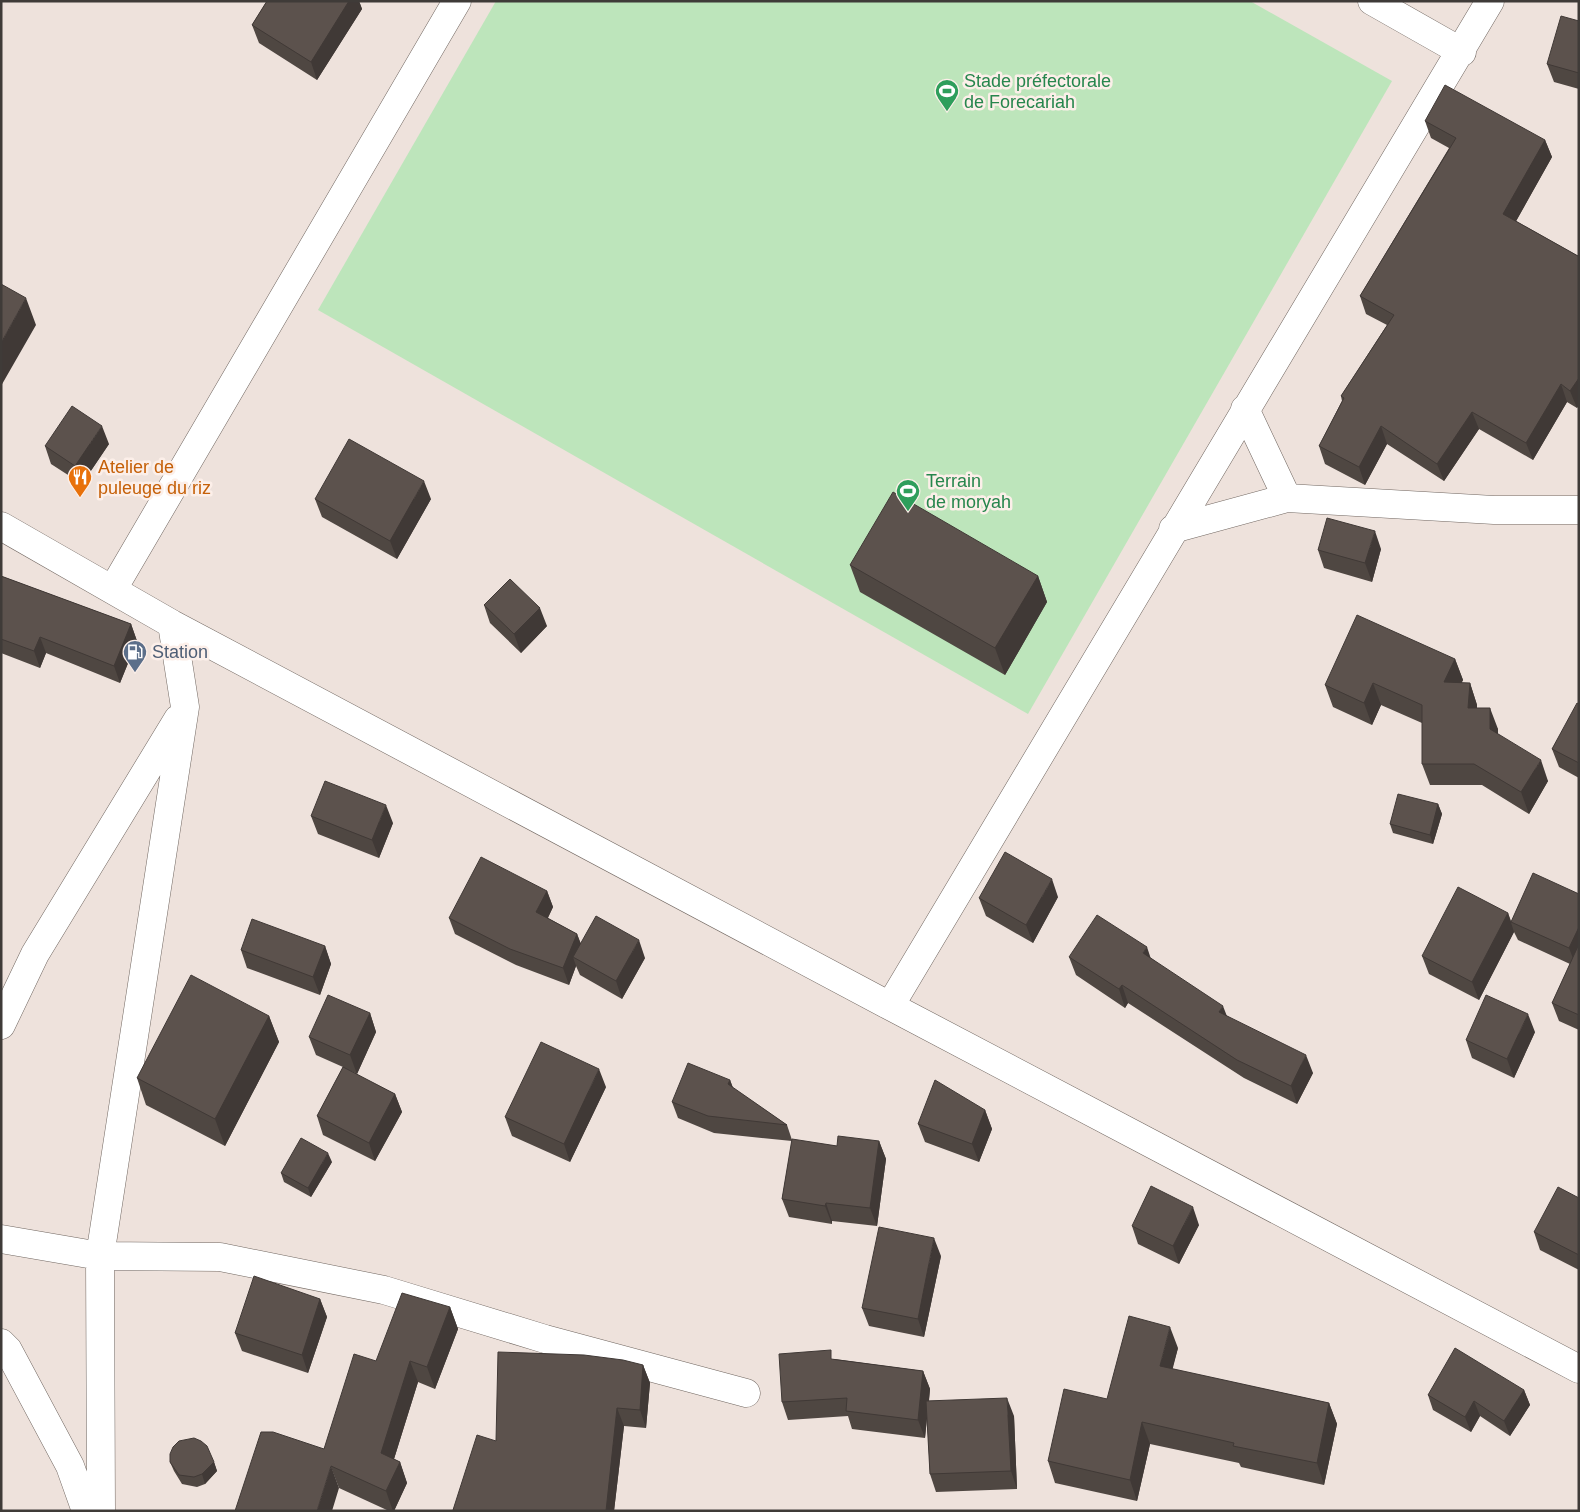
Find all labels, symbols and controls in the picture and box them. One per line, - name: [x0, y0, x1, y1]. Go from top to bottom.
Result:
- place label: Stade préfectorale de Forecariah: [964, 71, 1111, 112]
- sports icon: Stade préfectorale de Forecariah: [934, 78, 960, 112]
- place label: Atelier de puleuge du riz: [98, 457, 211, 498]
- restaurant icon: Atelier de puleuge du riz: [67, 464, 93, 498]
- place label: Terrain de moryah: [926, 471, 1011, 512]
- sports icon: Terrain de moryah: [895, 478, 921, 512]
- fuel station icon: Station: [122, 639, 148, 673]
- place label: Station: [152, 642, 208, 662]

